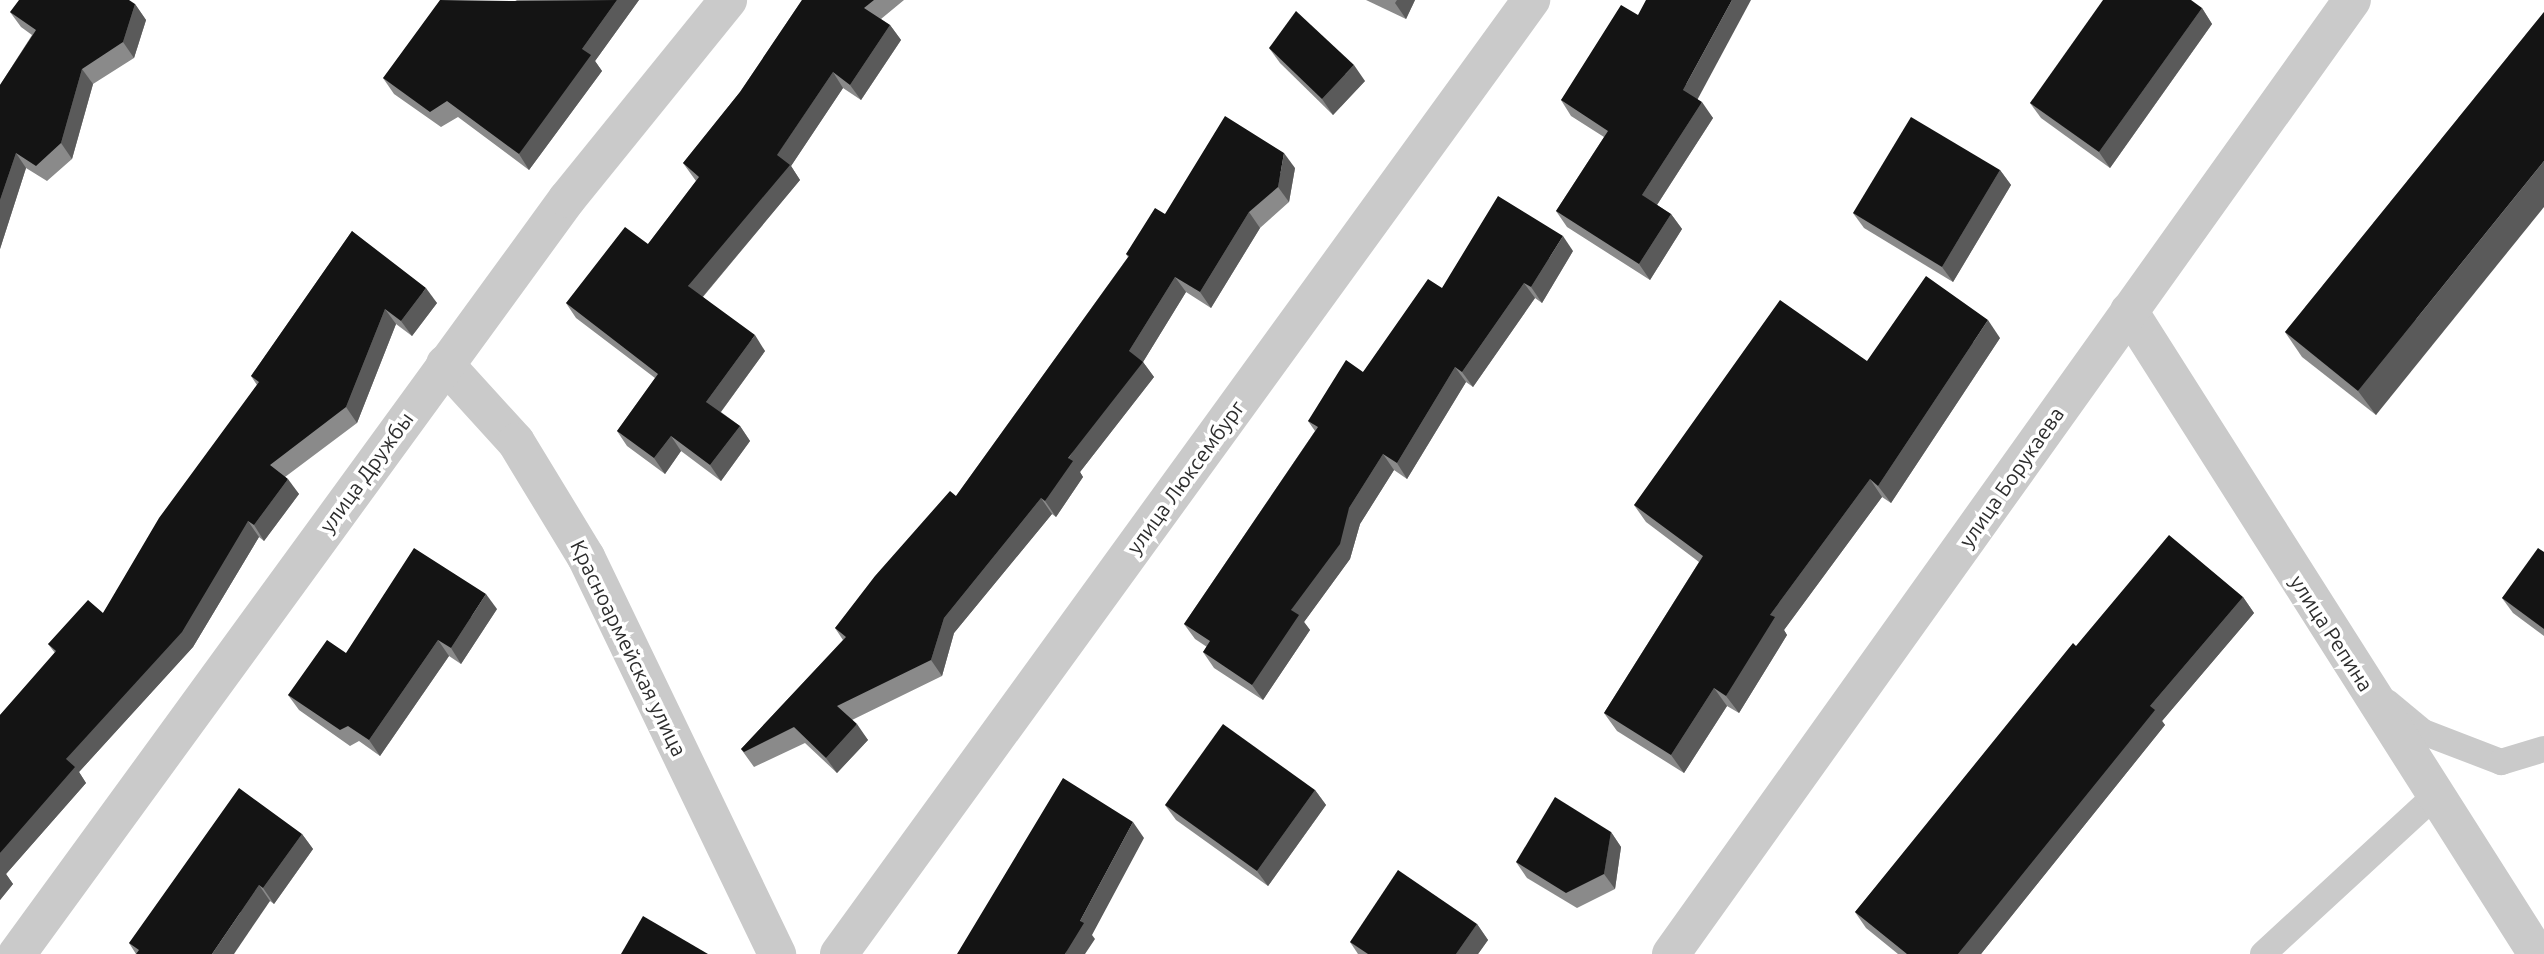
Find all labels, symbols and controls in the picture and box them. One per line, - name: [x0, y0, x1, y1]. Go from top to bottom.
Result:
- street label: улица Люксембург: [1121, 395, 1249, 559]
- street label: улица Борукаева: [1953, 402, 2069, 552]
- street label: улица Дружбы: [314, 407, 418, 537]
- street label: Красноармейская улица: [566, 536, 692, 760]
- street label: улица Репина: [2285, 570, 2379, 696]

